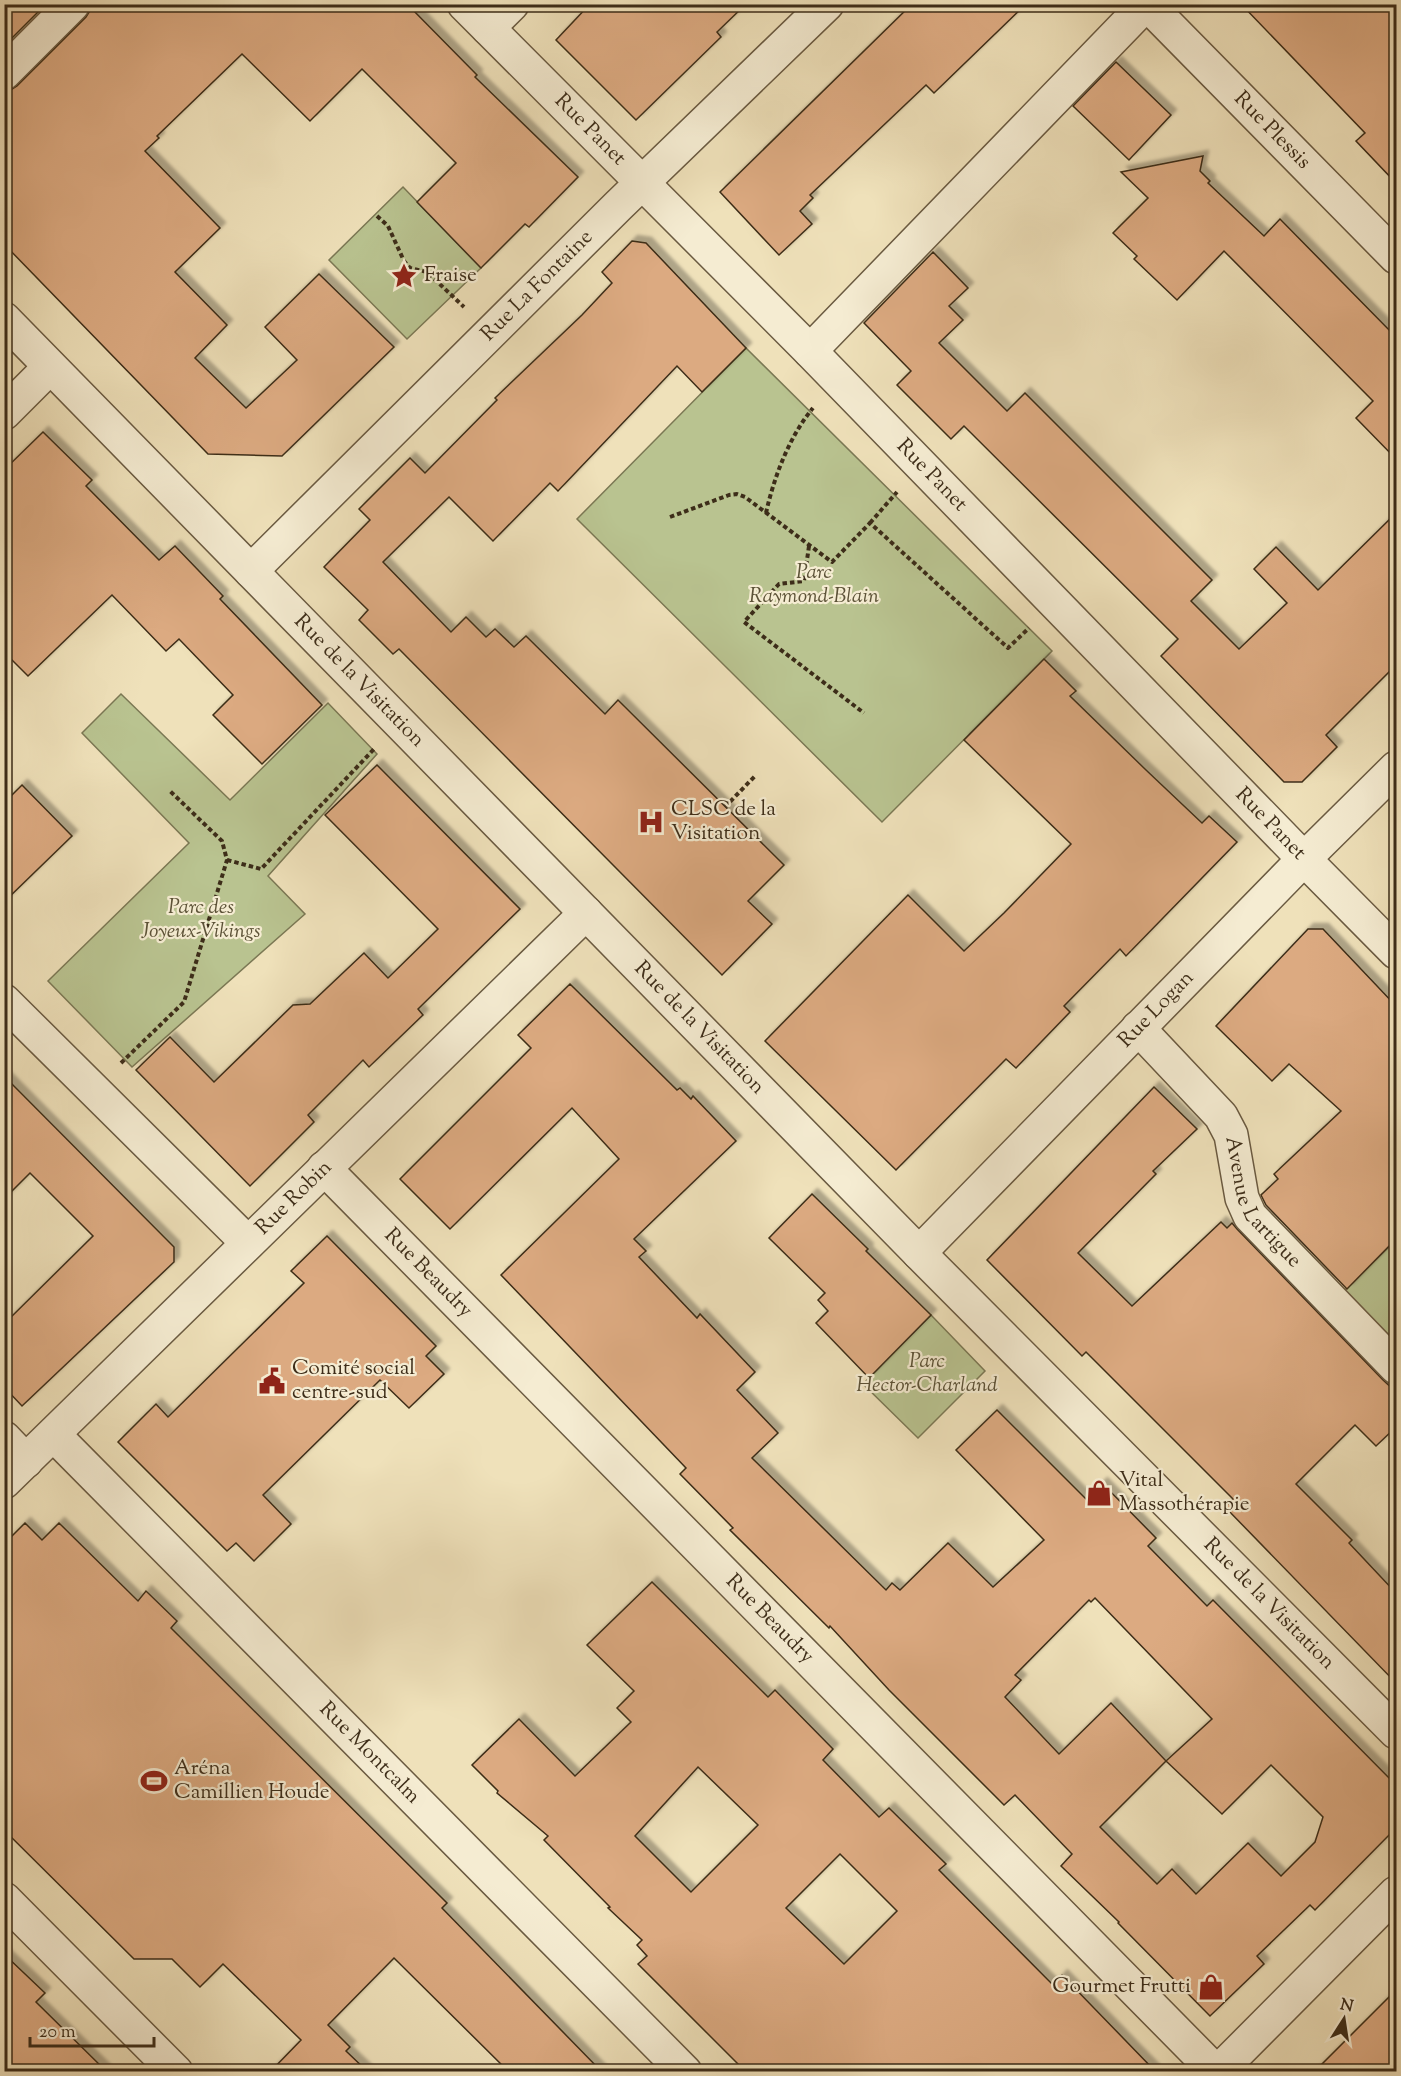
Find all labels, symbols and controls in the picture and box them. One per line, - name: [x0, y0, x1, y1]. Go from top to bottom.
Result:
- street label: Rue Plessis: [1226, 85, 1317, 177]
- street label: Rue Panet: [547, 87, 633, 173]
- street label: Rue La Fontaine: [475, 223, 600, 349]
- place icon: Fraise: [389, 261, 419, 291]
- place label: Fraise: [424, 261, 477, 291]
- street label: Rue Panet: [889, 433, 974, 519]
- park label: Parc Raymond-Blain: [749, 558, 879, 612]
- street label: Rue de la Visitation: [286, 608, 431, 755]
- street label: Rue Panet: [1228, 781, 1313, 867]
- place label: CLSC de la Visitation: [671, 795, 776, 849]
- hospital icon: CLSC de la Visitation: [636, 807, 666, 837]
- park label: Parc des Joyeux-Vikings: [140, 893, 261, 947]
- street label: Rue de la Visitation: [627, 955, 771, 1102]
- street label: Rue Logan: [1112, 965, 1201, 1055]
- street label: Avenue Lartigue: [1217, 1134, 1308, 1275]
- street label: Rue Robin: [249, 1154, 339, 1243]
- street label: Rue Beaudry: [377, 1222, 480, 1325]
- park label: Parc Hector-Charland: [856, 1347, 998, 1401]
- place label: Comité social centre-sud: [292, 1354, 415, 1408]
- public building icon: Comité social centre-sud: [257, 1366, 287, 1396]
- place label: Vital Massothérapie: [1119, 1466, 1250, 1520]
- shop icon: Vital Massothérapie: [1084, 1478, 1114, 1508]
- street label: Rue de la Visitation: [1196, 1531, 1341, 1677]
- street label: Rue Beaudry: [718, 1568, 821, 1671]
- street label: Rue Montcalm: [312, 1695, 427, 1811]
- place label: Aréna Camillien Houde: [174, 1754, 330, 1808]
- sports icon: Aréna Camillien Houde: [139, 1766, 169, 1796]
- place label: Gourmet Frutti: [1052, 1972, 1191, 2002]
- shop icon: Gourmet Frutti: [1196, 1972, 1226, 2002]
- north arrow: [1314, 1989, 1374, 2049]
- text: N: [1338, 1994, 1355, 2019]
- scale bar: [30, 2010, 154, 2048]
- text: 20 m: [39, 2020, 76, 2046]

